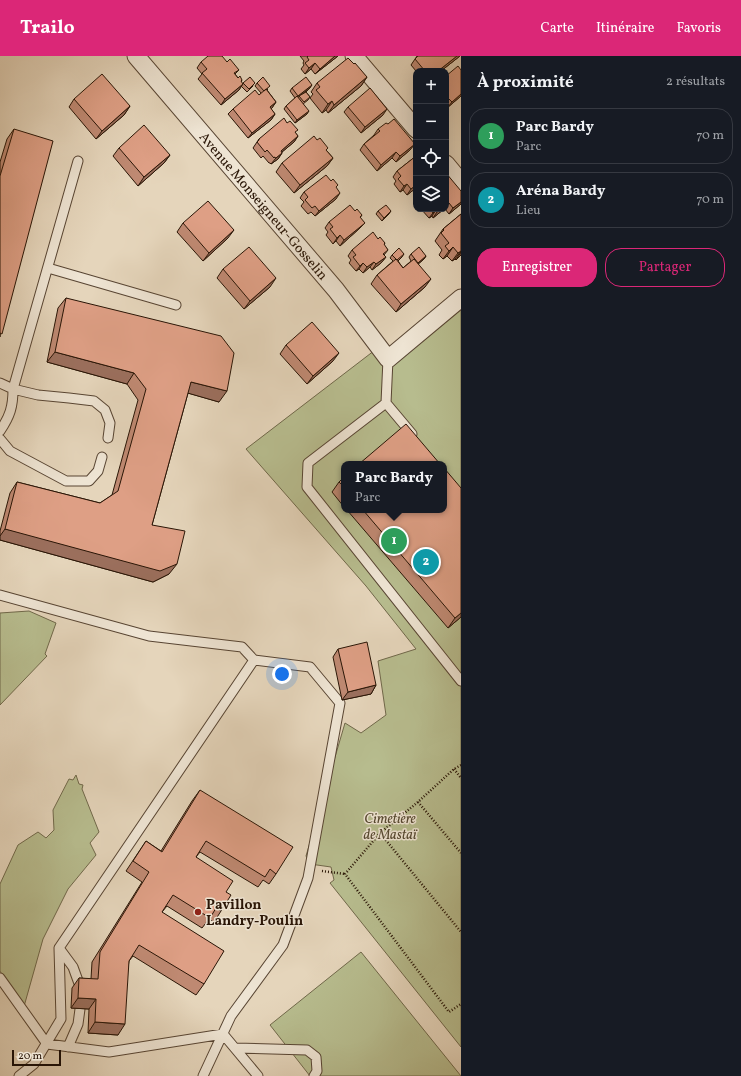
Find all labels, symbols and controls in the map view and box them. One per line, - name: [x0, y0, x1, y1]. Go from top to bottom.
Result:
- text: Trailo: [20, 15, 75, 41]
- text: Carte: [540, 19, 574, 38]
- text: Itinéraire: [596, 19, 655, 38]
- text: Favoris: [677, 19, 721, 38]
- map controls: [413, 68, 449, 212]
- button: +: [413, 68, 449, 104]
- text: À proximité: [477, 71, 574, 94]
- text: 2 résultats: [666, 73, 725, 91]
- button: −: [413, 104, 449, 140]
- text: Parc Bardy: [516, 117, 594, 138]
- text: 1: [488, 127, 494, 145]
- text: 70 m: [696, 127, 724, 145]
- street label: Avenue Monseigneur-Gosselin: [194, 129, 332, 285]
- text: Parc: [516, 138, 541, 156]
- button: locate: [413, 140, 449, 176]
- button: layers: [413, 176, 449, 212]
- text: Aréna Bardy: [516, 181, 605, 202]
- text: 2: [488, 191, 494, 209]
- text: 70 m: [696, 191, 724, 209]
- text: Lieu: [516, 202, 541, 220]
- button: Enregistrer: [477, 248, 597, 287]
- button: Partager: [605, 248, 725, 287]
- popup: [341, 461, 447, 513]
- text: Parc Bardy: [355, 468, 433, 489]
- text: Parc: [355, 489, 380, 507]
- pin: 1: [381, 526, 407, 556]
- pin: 2: [413, 547, 439, 577]
- your location: [272, 664, 292, 684]
- park label: Cimetière de Mastaï: [364, 810, 418, 845]
- place label: Pavillon Landry-Poulin: [206, 896, 303, 931]
- marker: Pavillon Landry-Poulin: [193, 907, 203, 917]
- scale bar: [12, 1048, 61, 1067]
- text: 20 m: [18, 1049, 42, 1064]

